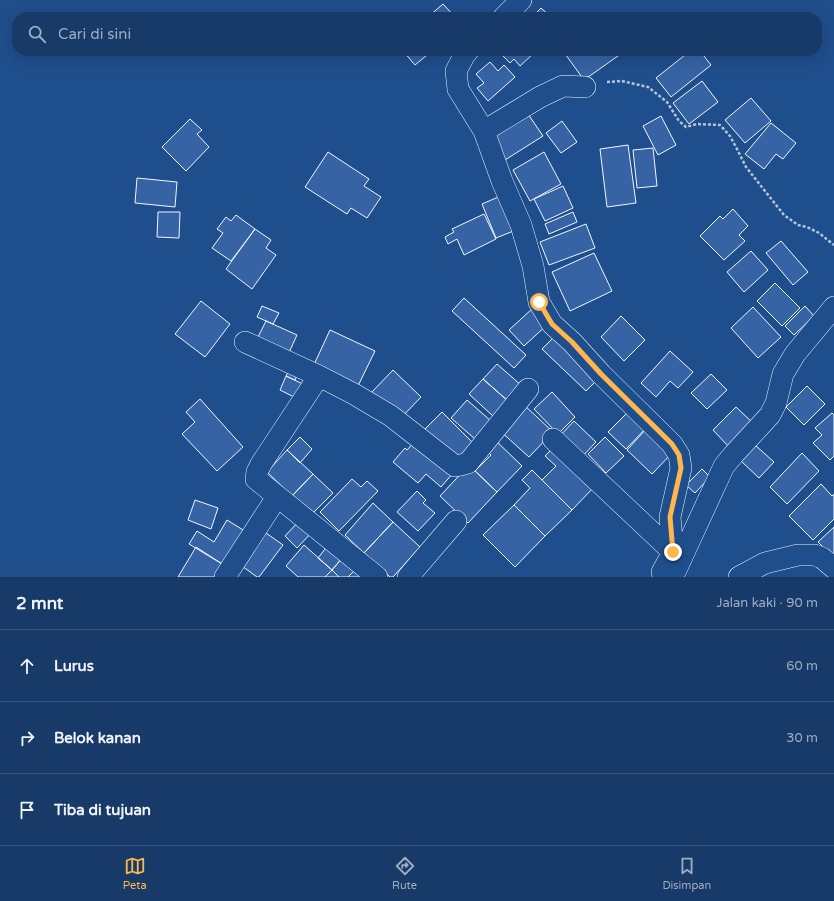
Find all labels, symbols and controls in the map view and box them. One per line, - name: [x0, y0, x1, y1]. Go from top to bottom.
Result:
- search box: [12, 12, 822, 56]
- icon: search: [26, 23, 48, 45]
- text: Cari di sini: [58, 25, 131, 43]
- route start: [530, 293, 548, 311]
- route end: [664, 543, 682, 561]
- text: 2 mnt: [16, 593, 63, 614]
- text: Jalan kaki · 90 m: [716, 595, 818, 611]
- icon: ahead: [16, 655, 38, 677]
- text: Lurus: [54, 657, 94, 675]
- text: 60 m: [786, 658, 818, 674]
- icon: right: [16, 727, 38, 749]
- text: Belok kanan: [54, 729, 141, 747]
- text: 30 m: [786, 730, 818, 746]
- icon: arrive: [16, 799, 38, 821]
- text: Tiba di tujuan: [54, 801, 151, 819]
- tab: Peta: [123, 855, 147, 892]
- tab: Rute: [392, 855, 417, 892]
- tab: Disimpan: [662, 855, 711, 892]

